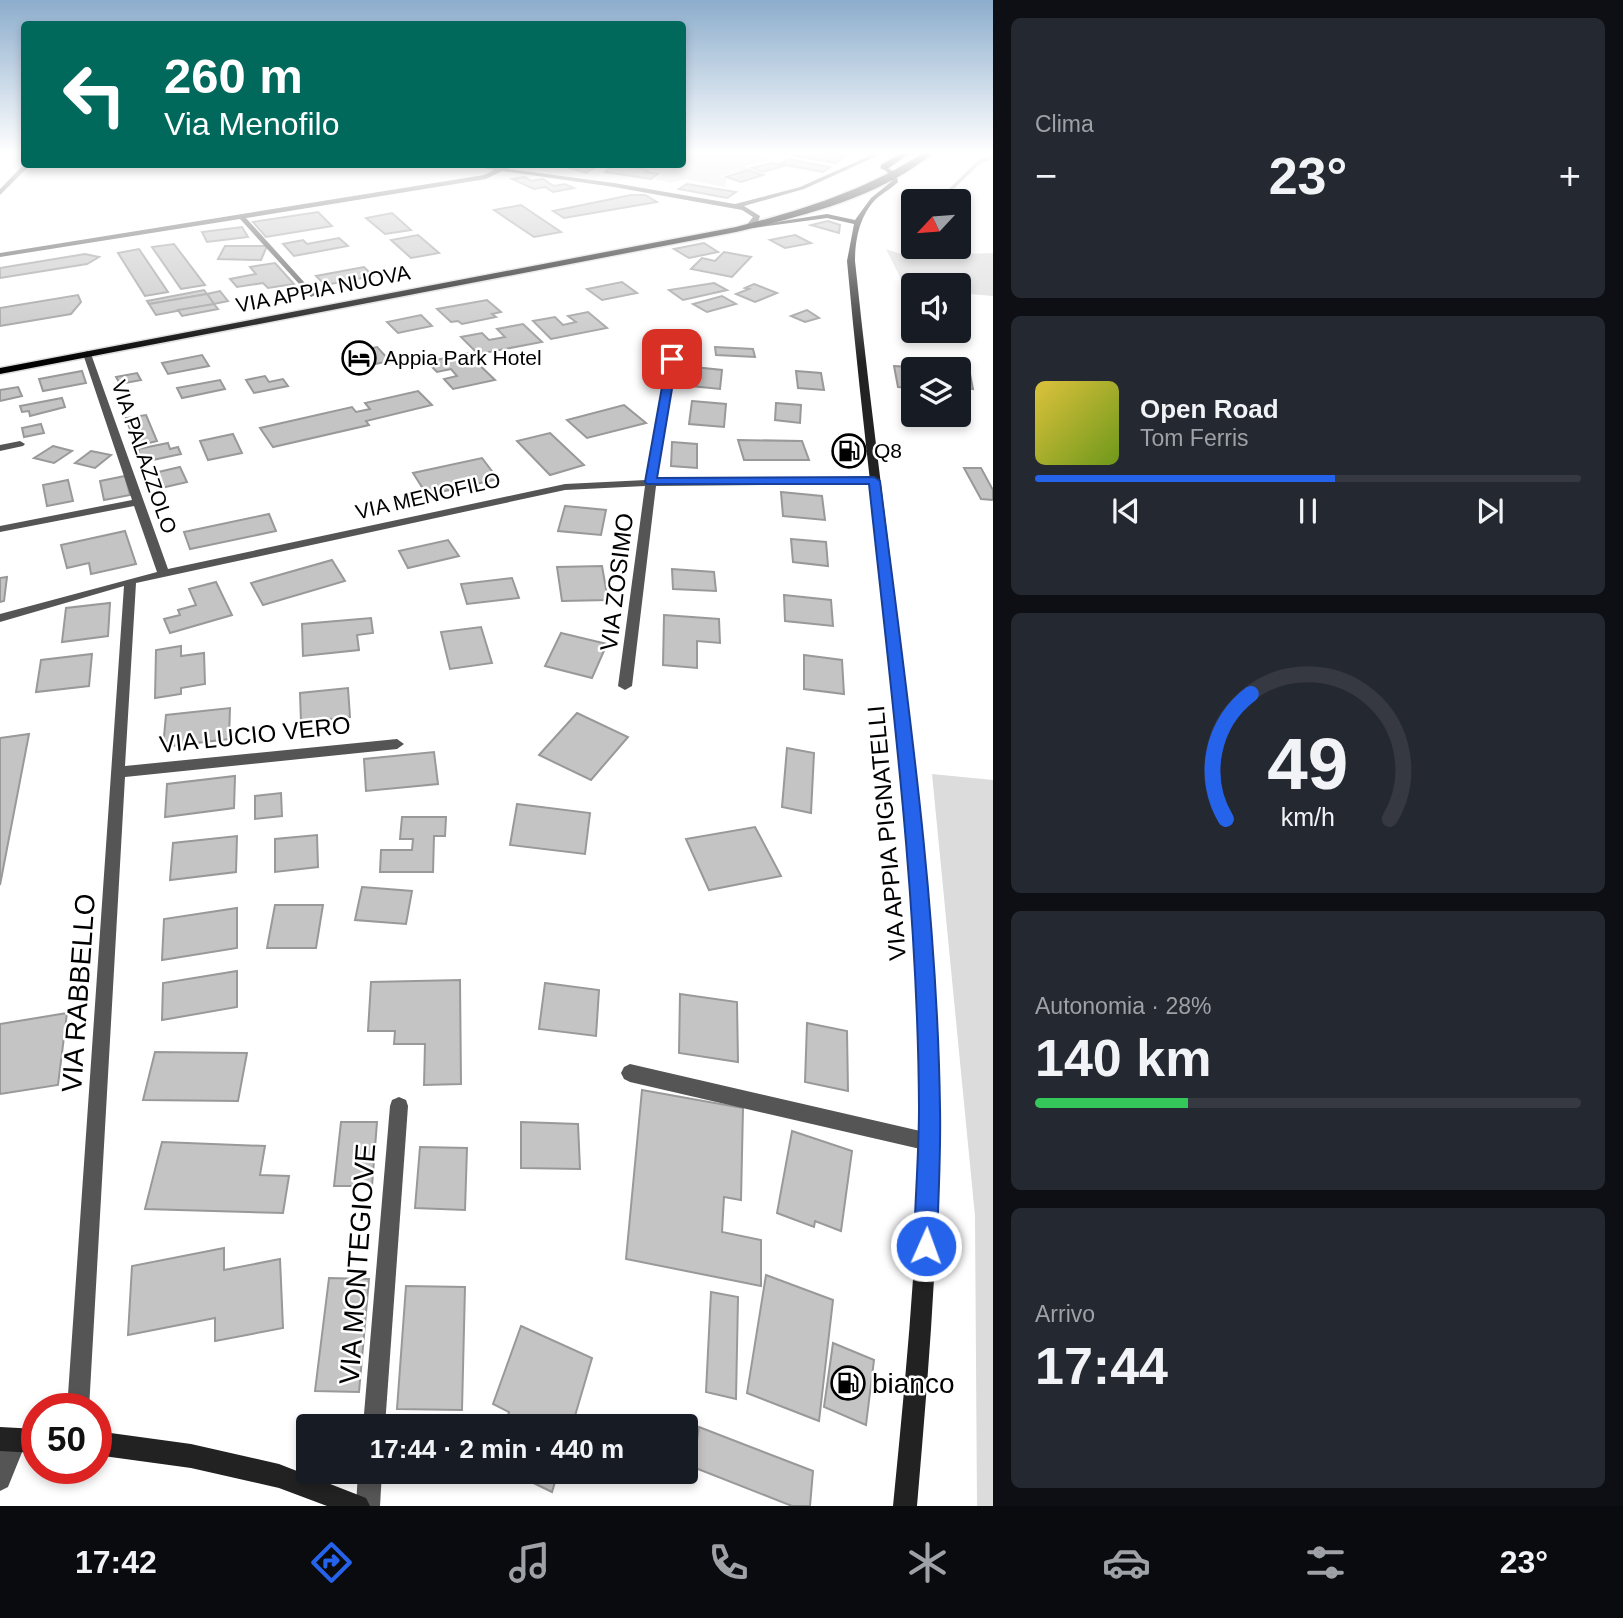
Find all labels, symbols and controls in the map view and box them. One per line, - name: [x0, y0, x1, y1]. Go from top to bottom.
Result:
- icon: left: [49, 49, 140, 140]
- text: 260 m: [164, 49, 303, 103]
- text: Via Menofilo: [164, 106, 340, 142]
- text: Clima: [1035, 111, 1094, 137]
- text: 23°: [1269, 147, 1347, 205]
- text: −: [1035, 155, 1057, 197]
- text: +: [1559, 155, 1581, 197]
- north arrow: [901, 189, 971, 259]
- map controls: [901, 189, 971, 427]
- street label: VIA APPIA NUOVA: [234, 260, 412, 317]
- button: sound: [901, 273, 971, 343]
- pin: [642, 329, 702, 389]
- hotel icon: Appia Park Hotel: [340, 339, 378, 377]
- icon: arrive: [653, 340, 691, 378]
- place label: Appia Park Hotel: [384, 346, 542, 369]
- button: layers: [901, 357, 971, 427]
- street label: VIA PALAZZOLO: [107, 377, 182, 537]
- text: Open Road: [1140, 394, 1279, 424]
- text: Tom Ferris: [1140, 425, 1249, 451]
- fuel station icon: Q8: [830, 432, 868, 470]
- place label: Q8: [874, 439, 902, 462]
- street label: VIA MENOFILO: [353, 468, 503, 523]
- icon: previous: [1107, 492, 1145, 530]
- icon: pause: [1289, 492, 1327, 530]
- icon: next: [1471, 492, 1509, 530]
- street label: VIA ZOSIMO: [595, 511, 638, 652]
- street label: VIA APPIA PIGNATELLI: [862, 705, 911, 962]
- street label: VIA LUCIO VERO: [158, 711, 352, 758]
- text: 49: [1268, 723, 1348, 804]
- text: km/h: [1281, 803, 1335, 831]
- street label: VIA RABBELLO: [56, 893, 101, 1093]
- text: Autonomia · 28%: [1035, 993, 1211, 1019]
- text: 140 km: [1035, 1029, 1211, 1087]
- street label: VIA MONTEGIOVE: [334, 1143, 381, 1385]
- position arrow: [889, 1209, 963, 1283]
- text: Arrivo: [1035, 1301, 1095, 1327]
- text: 17:44: [1035, 1337, 1168, 1395]
- fuel station icon: bianco: [829, 1364, 867, 1402]
- place label: bianco: [872, 1368, 955, 1399]
- speed limit sign: 50: [21, 1393, 112, 1484]
- text: 17:44 · 2 min · 440 m: [370, 1434, 624, 1464]
- icon: directions: [307, 1538, 356, 1587]
- icon: music: [505, 1538, 554, 1587]
- icon: phone: [704, 1538, 753, 1587]
- icon: climate: [903, 1538, 952, 1587]
- icon: car: [1102, 1538, 1151, 1587]
- icon: filters: [1301, 1538, 1350, 1587]
- text: 17:42: [75, 1544, 157, 1580]
- text: 23°: [1500, 1544, 1548, 1580]

